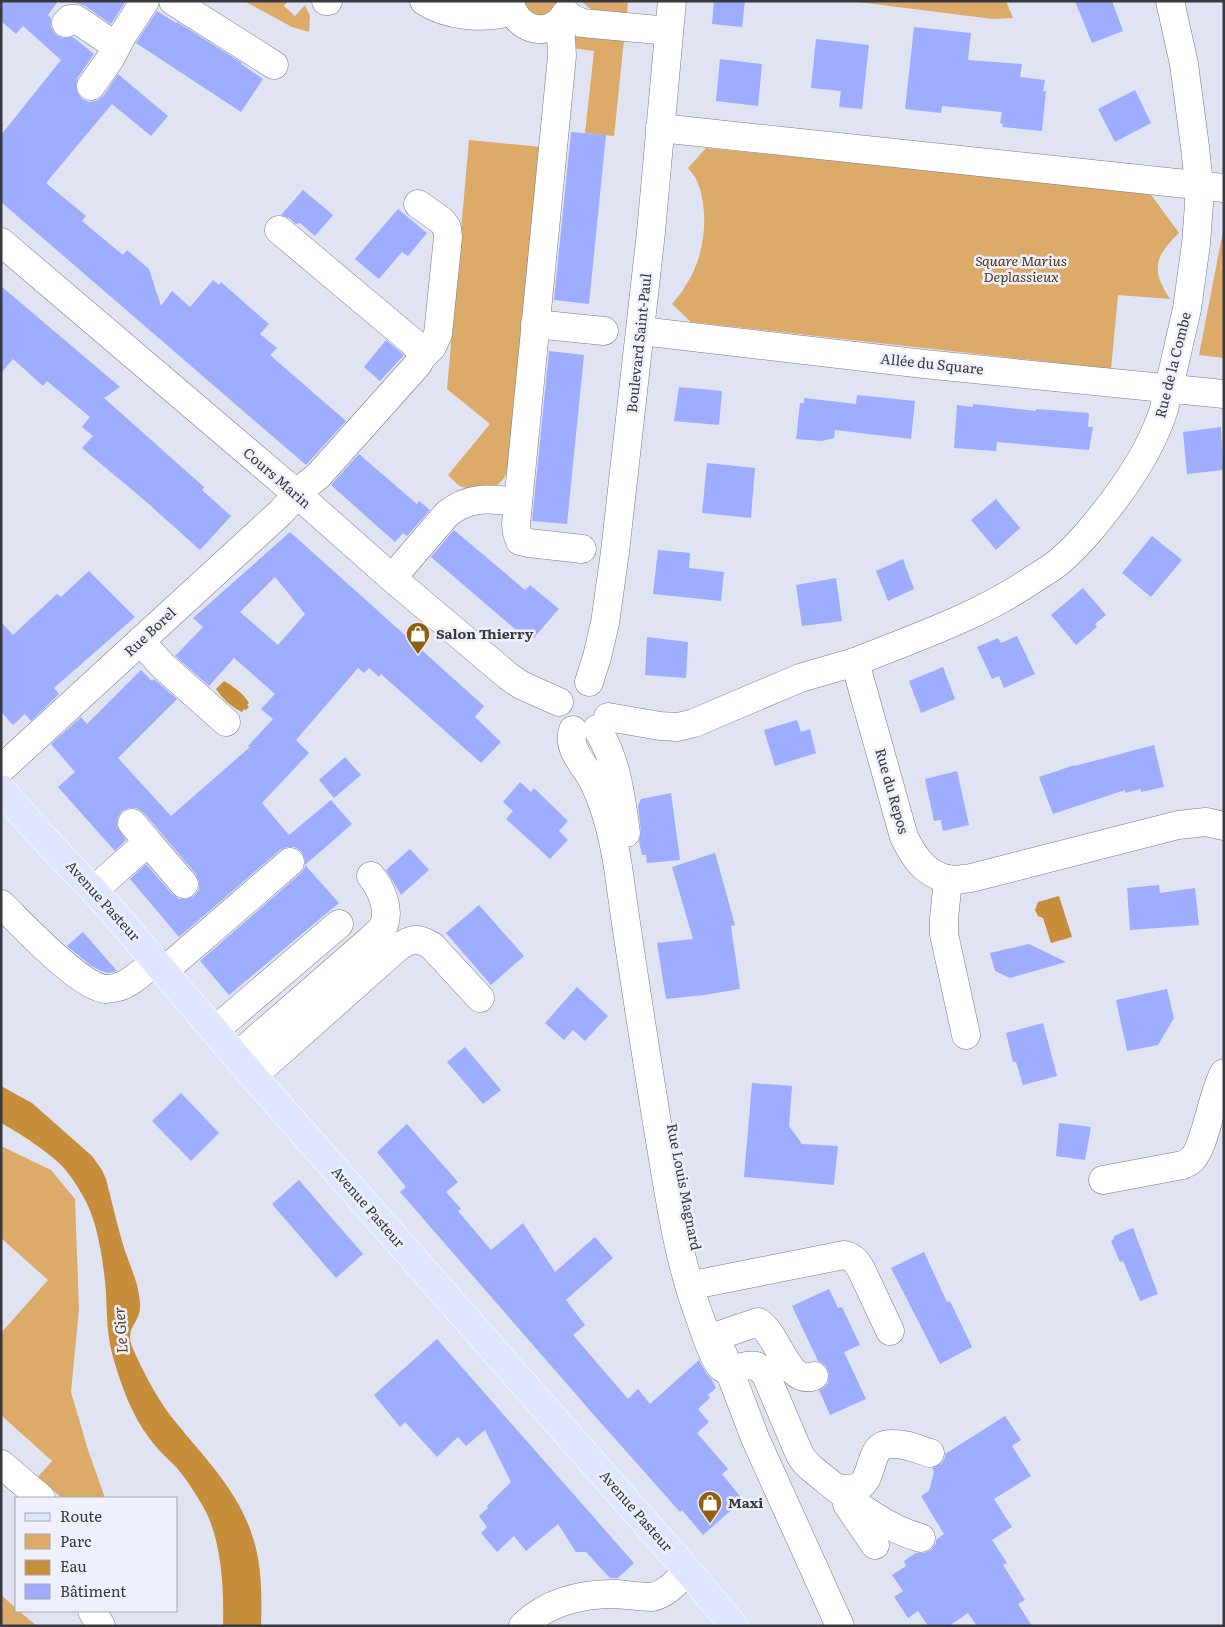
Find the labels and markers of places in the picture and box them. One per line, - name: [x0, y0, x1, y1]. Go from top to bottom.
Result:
- shop icon: Salon Thierry: [405, 621, 431, 655]
- place label: Salon Thierry: [436, 623, 534, 643]
- shop icon: Maxi: [697, 1490, 723, 1524]
- place label: Maxi: [728, 1492, 763, 1512]

